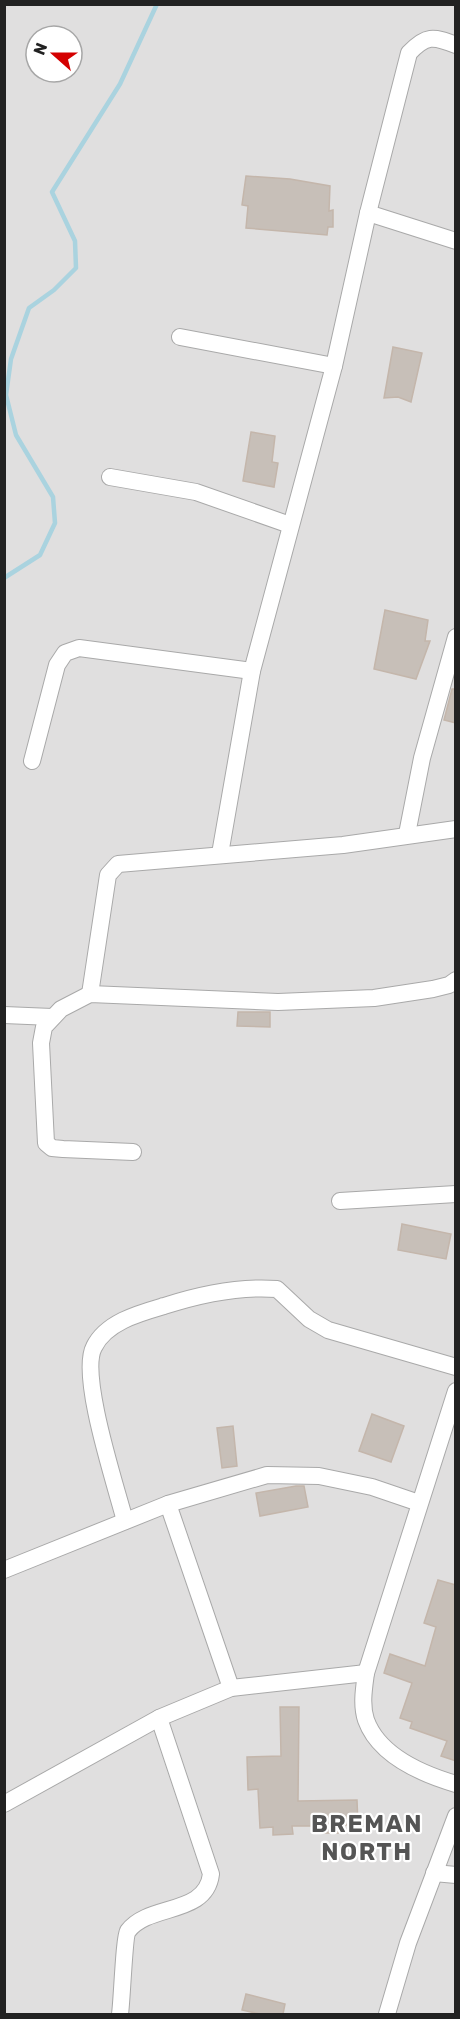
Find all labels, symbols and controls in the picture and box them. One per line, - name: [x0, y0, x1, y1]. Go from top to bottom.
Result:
- north arrow: [24, 24, 84, 84]
- text: N: [30, 40, 51, 58]
- district label: BREMAN NORTH: [311, 1810, 423, 1866]

